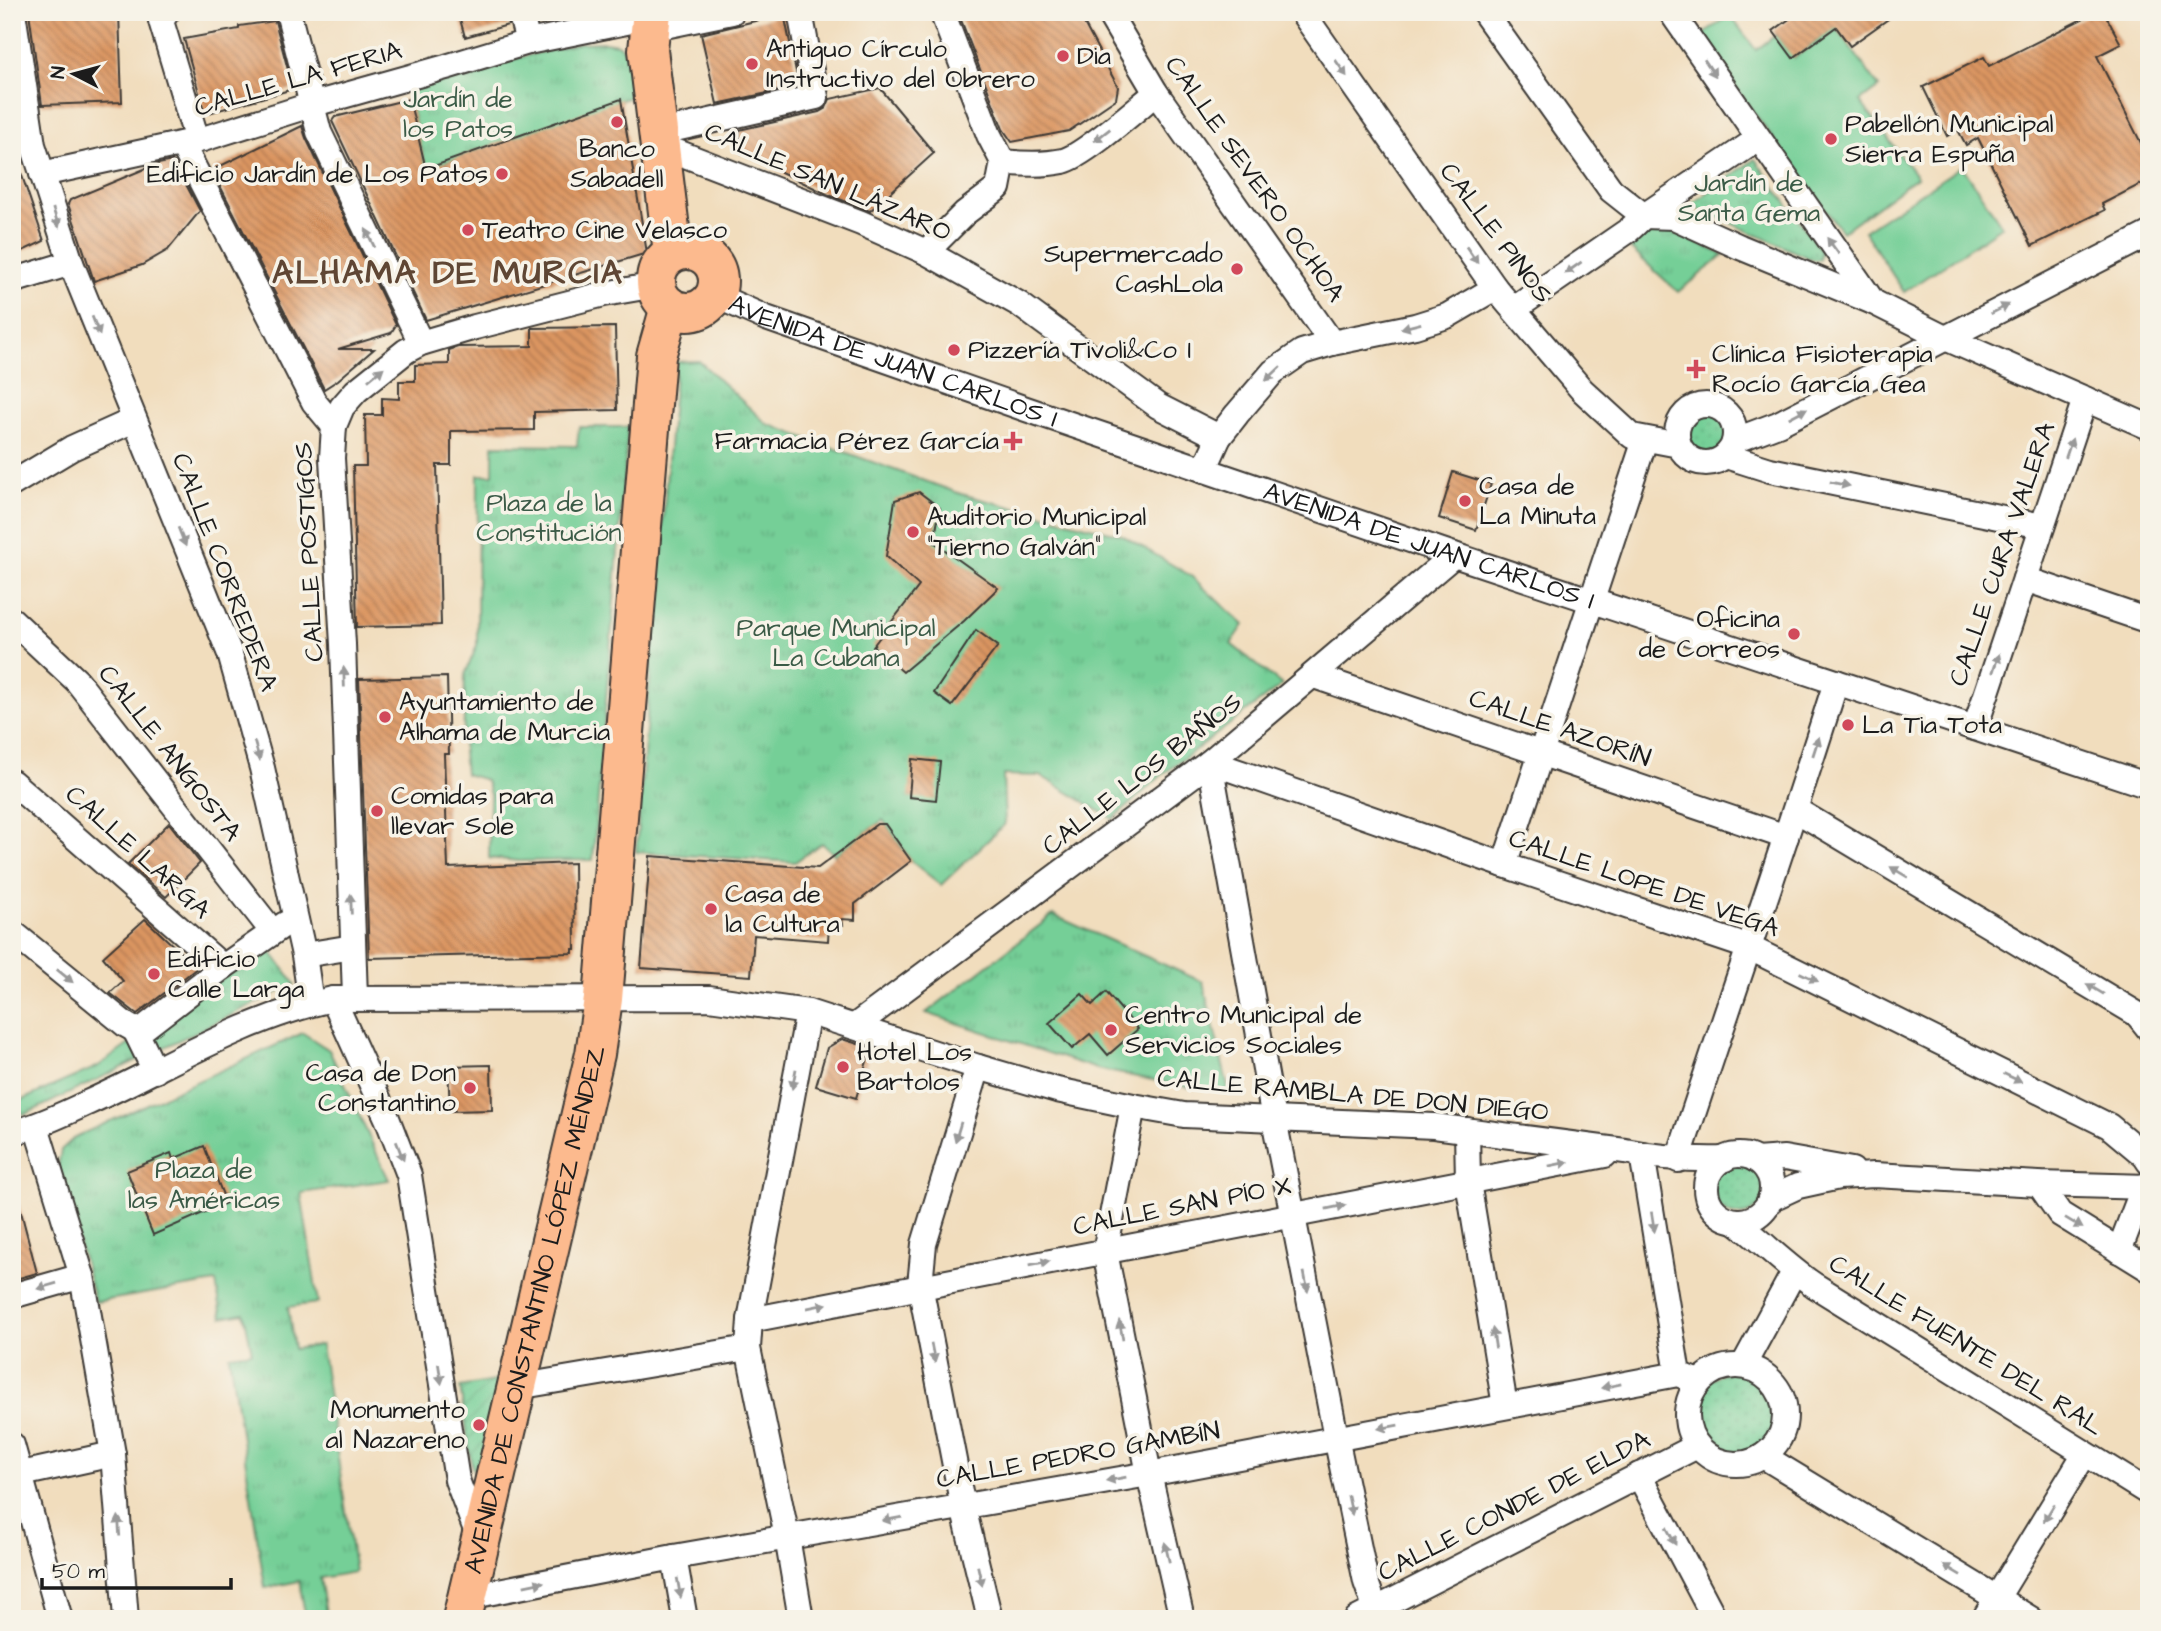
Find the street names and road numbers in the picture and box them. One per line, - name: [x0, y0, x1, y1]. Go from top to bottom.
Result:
- street label: CALLE LA FERIA: [190, 32, 406, 126]
- street label: CALLE SEVERO OCHOA: [1156, 49, 1354, 309]
- street label: CALLE SAN LÁZARO: [699, 114, 957, 250]
- street label: CALLE PINOS: [1431, 155, 1561, 311]
- street label: AVENIDA DE JUAN CARLOS I: [723, 286, 1062, 436]
- street label: CALLE CURA VALERA: [1940, 417, 2064, 691]
- street label: CALLE POSTIGOS: [285, 441, 333, 663]
- street label: CALLE CORREDERA: [163, 448, 287, 697]
- street label: AVENIDA DE JUAN CARLOS I: [1259, 473, 1599, 618]
- street label: CALLE ANGOSTA: [90, 657, 251, 849]
- street label: CALLE AZORÍN: [1464, 680, 1656, 776]
- street label: CALLE LOS BAÑOS: [1034, 684, 1250, 864]
- street label: CALLE LARGA: [57, 777, 219, 927]
- street label: CALLE LOPE DE VEGA: [1504, 820, 1784, 946]
- street label: AVENIDA DE CONSTANTINO LÓPEZ MÉNDEZ: [455, 1042, 614, 1577]
- street label: CALLE RAMBLA DE DON DIEGO: [1156, 1060, 1550, 1130]
- street label: CALLE SAN PÍO X: [1070, 1167, 1294, 1245]
- street label: CALLE FUENTE DEL RAL: [1822, 1246, 2110, 1444]
- street label: CALLE PEDRO GAMBÍN: [934, 1412, 1222, 1498]
- street label: CALLE CONDE DE ELDA: [1372, 1421, 1657, 1590]

